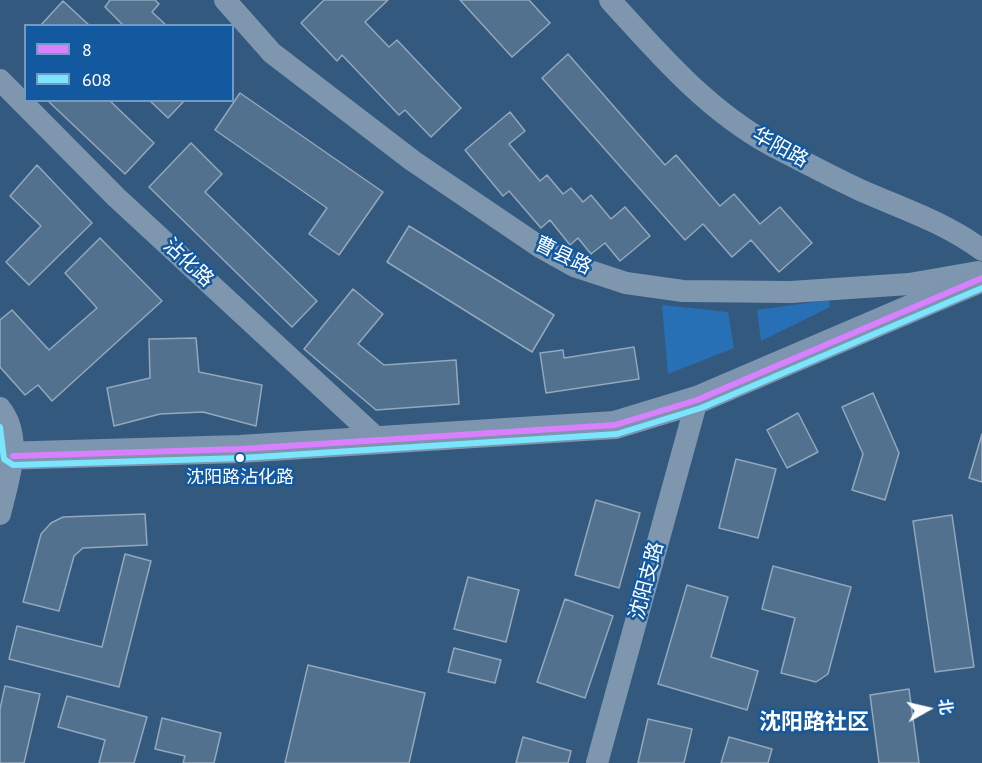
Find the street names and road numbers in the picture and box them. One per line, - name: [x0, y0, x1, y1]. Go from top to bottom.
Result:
- street label: 华阳路: [748, 123, 812, 173]
- street label: 曹县路: [531, 232, 595, 280]
- street label: 沾化路: [158, 234, 218, 292]
- street label: 沈阳支路: [625, 539, 669, 623]

